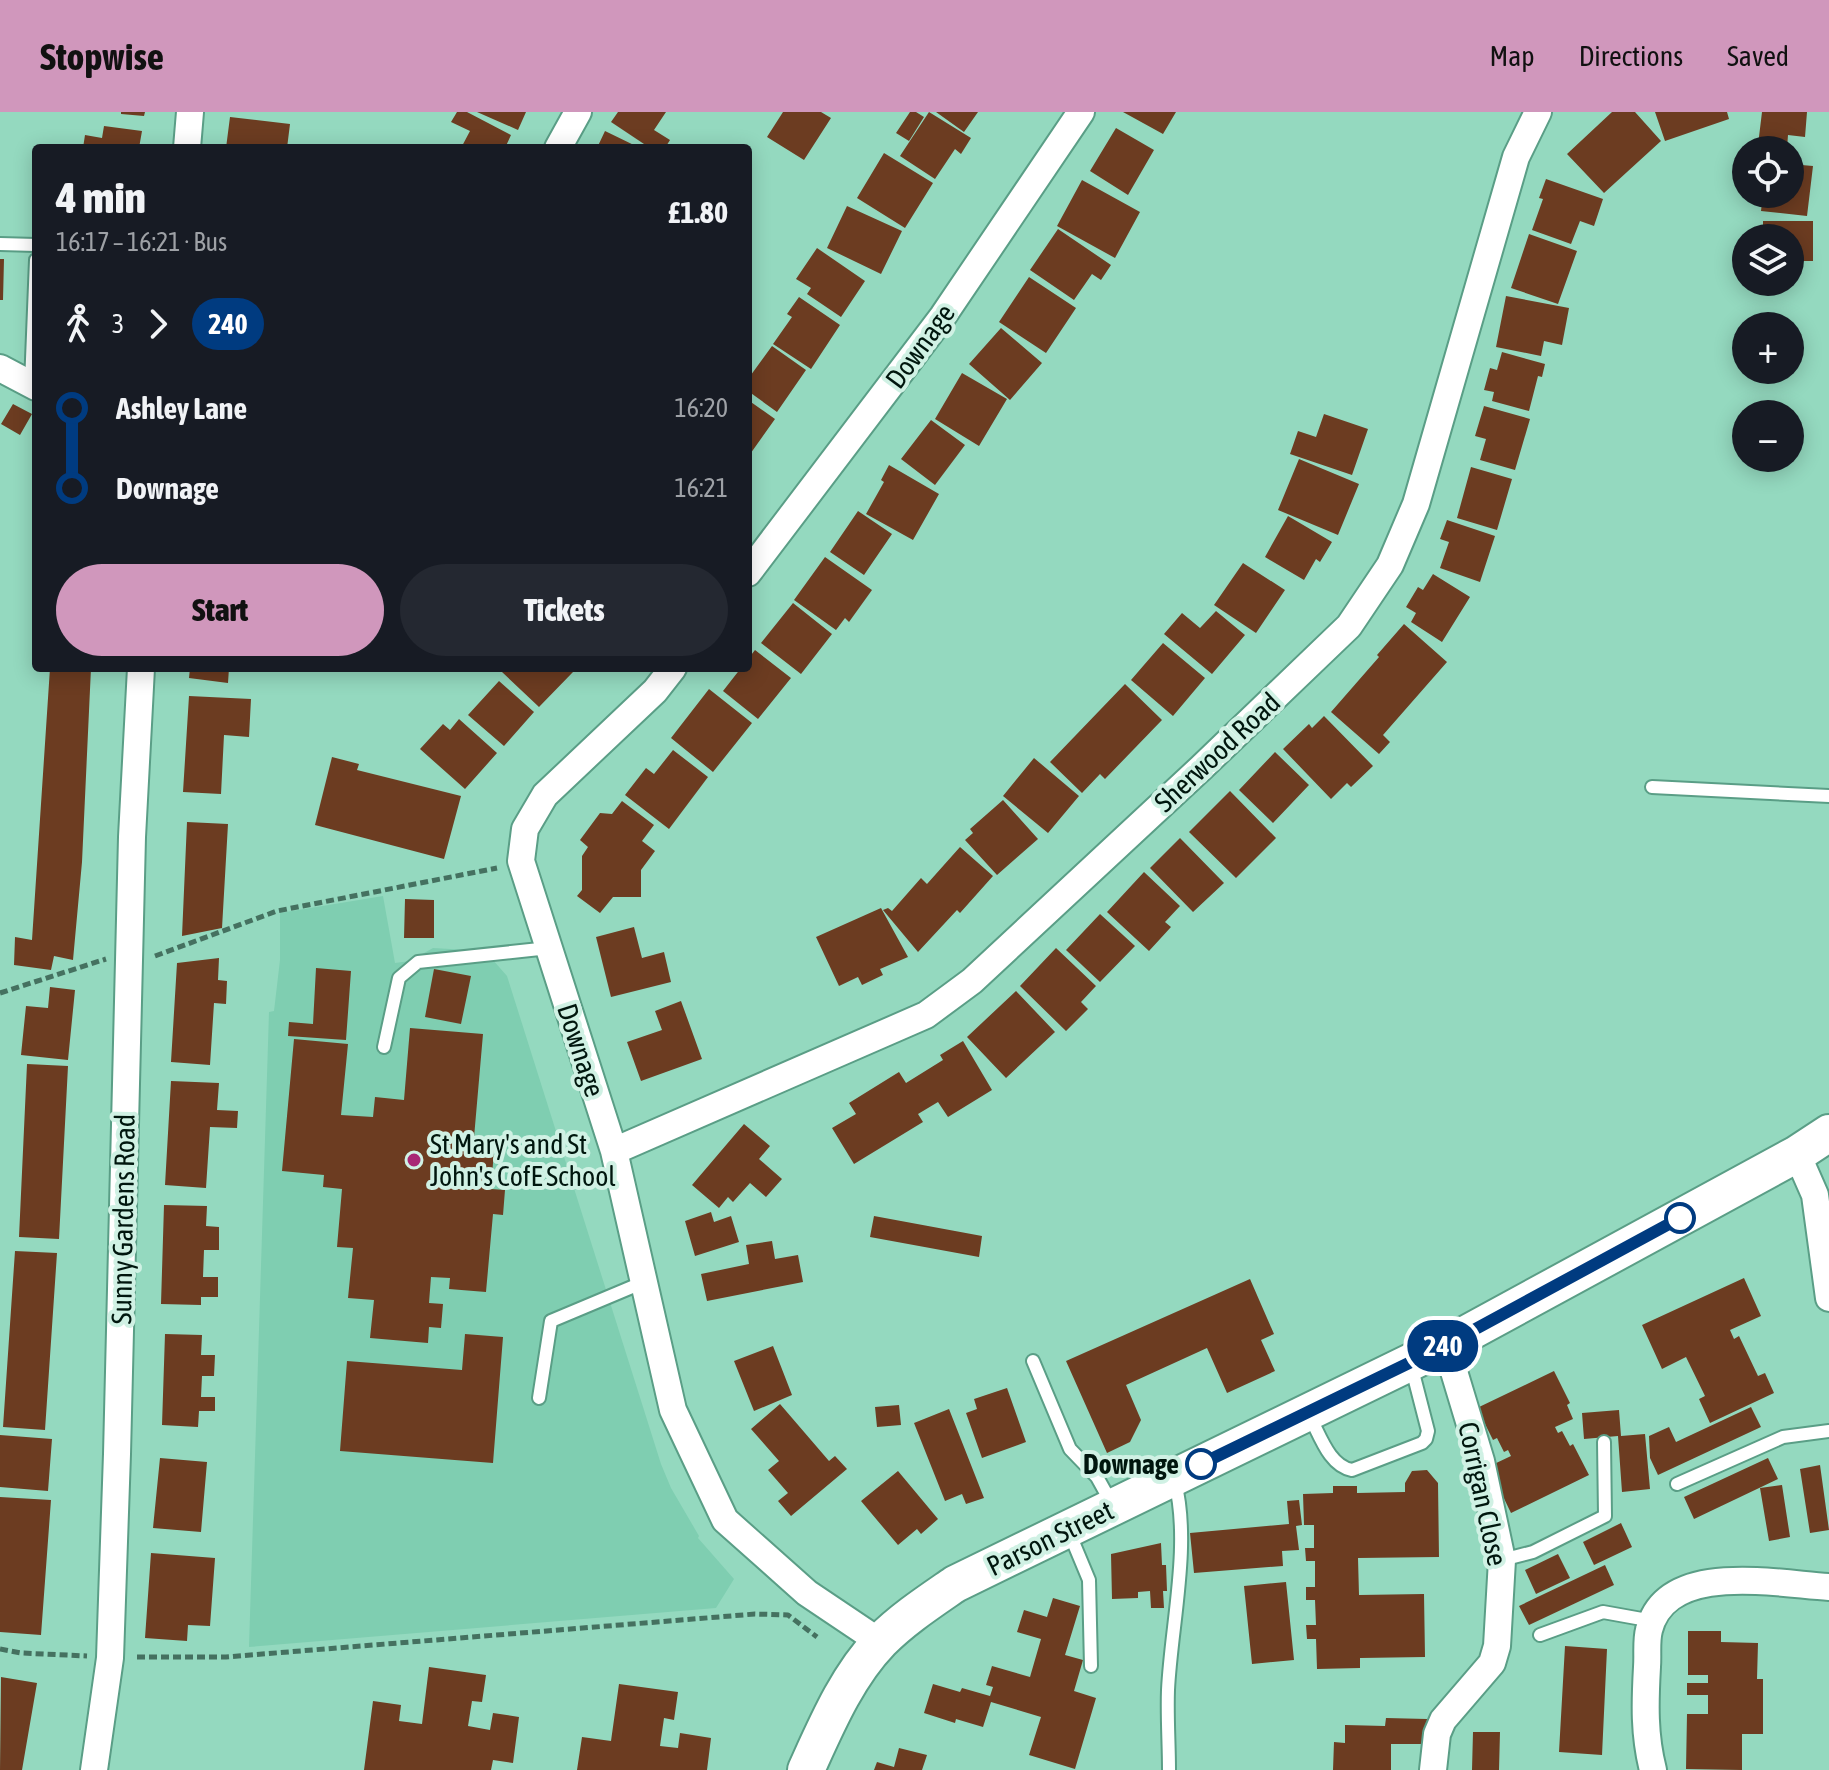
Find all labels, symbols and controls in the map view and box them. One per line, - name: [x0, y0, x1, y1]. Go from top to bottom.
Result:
- text: Stopwise: [40, 35, 164, 78]
- text: Map: [1490, 40, 1535, 72]
- text: Directions: [1579, 40, 1683, 72]
- text: Saved: [1727, 40, 1789, 72]
- map controls: [1732, 136, 1804, 472]
- button: locate: [1732, 136, 1804, 208]
- text: 4 min: [56, 172, 146, 222]
- text: £1.80: [668, 195, 728, 229]
- button: layers: [1732, 224, 1804, 296]
- text: 16:17 – 16:21 · Bus: [56, 227, 227, 257]
- street label: Downage: [879, 298, 961, 394]
- icon: walk: [56, 302, 100, 346]
- icon: forward: [136, 302, 180, 346]
- text: 240: [208, 308, 248, 340]
- text: 3: [112, 309, 124, 339]
- button: +: [1732, 312, 1804, 384]
- text: Ashley Lane: [116, 391, 247, 425]
- text: 16:20: [674, 393, 728, 423]
- button: −: [1732, 400, 1804, 472]
- text: Downage: [116, 471, 219, 505]
- text: 16:21: [674, 473, 728, 503]
- button: Start: [56, 564, 384, 656]
- button: Tickets: [400, 564, 728, 656]
- street label: Sherwood Road: [1148, 686, 1286, 818]
- street label: Downage: [551, 999, 611, 1101]
- street label: Sunny Gardens Road: [105, 1113, 141, 1325]
- place label: St Mary's and St John's CofE School: [430, 1128, 616, 1192]
- marker: St Mary's and St John's CofE School: [405, 1151, 423, 1169]
- unlabelled marker: [1665, 1203, 1695, 1233]
- line badge: 240: [1397, 1320, 1489, 1372]
- text: 240: [1423, 1330, 1463, 1362]
- street label: Corrigan Close: [1452, 1419, 1514, 1569]
- place label: Downage: [1083, 1448, 1179, 1480]
- marker: Downage: [1186, 1449, 1216, 1479]
- street label: Parson Street: [982, 1494, 1118, 1582]

